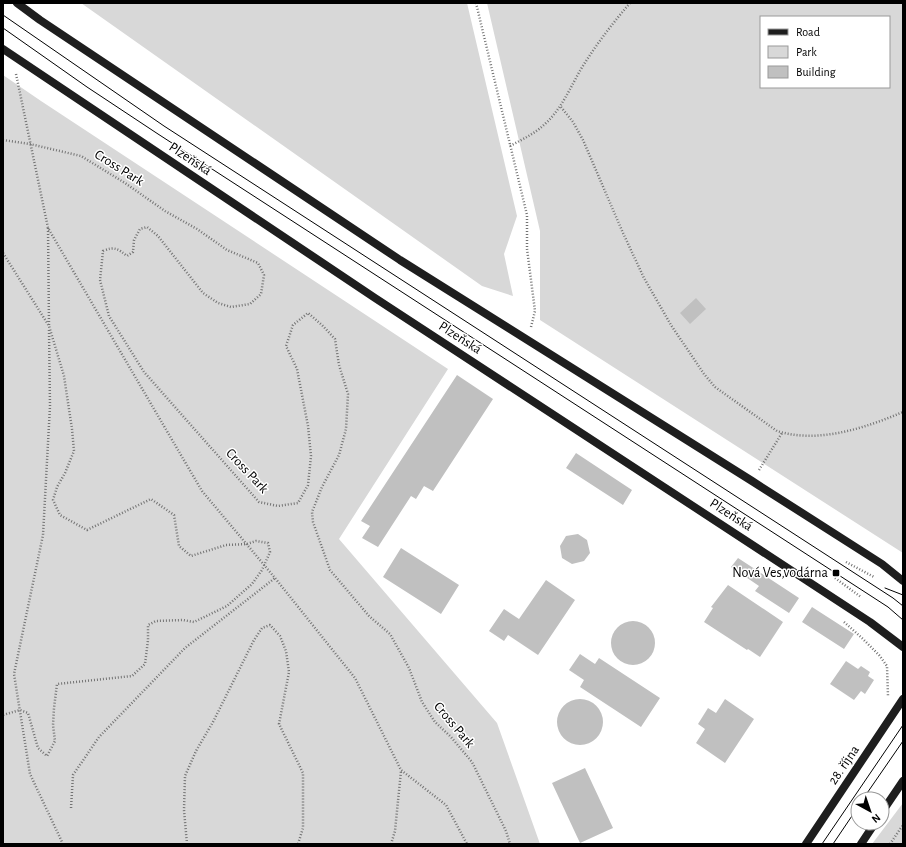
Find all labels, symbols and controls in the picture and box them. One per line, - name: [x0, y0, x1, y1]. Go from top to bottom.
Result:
- legend: [760, 16, 890, 88]
- text: Road: [796, 26, 820, 38]
- text: Park: [796, 46, 817, 58]
- text: Building: [796, 66, 836, 78]
- street label: Plzeňská: [166, 140, 214, 178]
- street label: Cross Park: [92, 147, 147, 189]
- street label: Plzeňská: [436, 319, 484, 357]
- street label: Cross Park: [223, 446, 271, 496]
- street label: Plzeňská: [707, 496, 755, 534]
- place label: Nová Ves,vodárna: [732, 566, 829, 580]
- marker: Nová Ves,vodárna: [831, 568, 841, 578]
- street label: Cross Park: [431, 699, 478, 751]
- street label: 28. října: [826, 742, 862, 787]
- north arrow: [850, 791, 890, 831]
- text: N: [870, 812, 883, 825]

